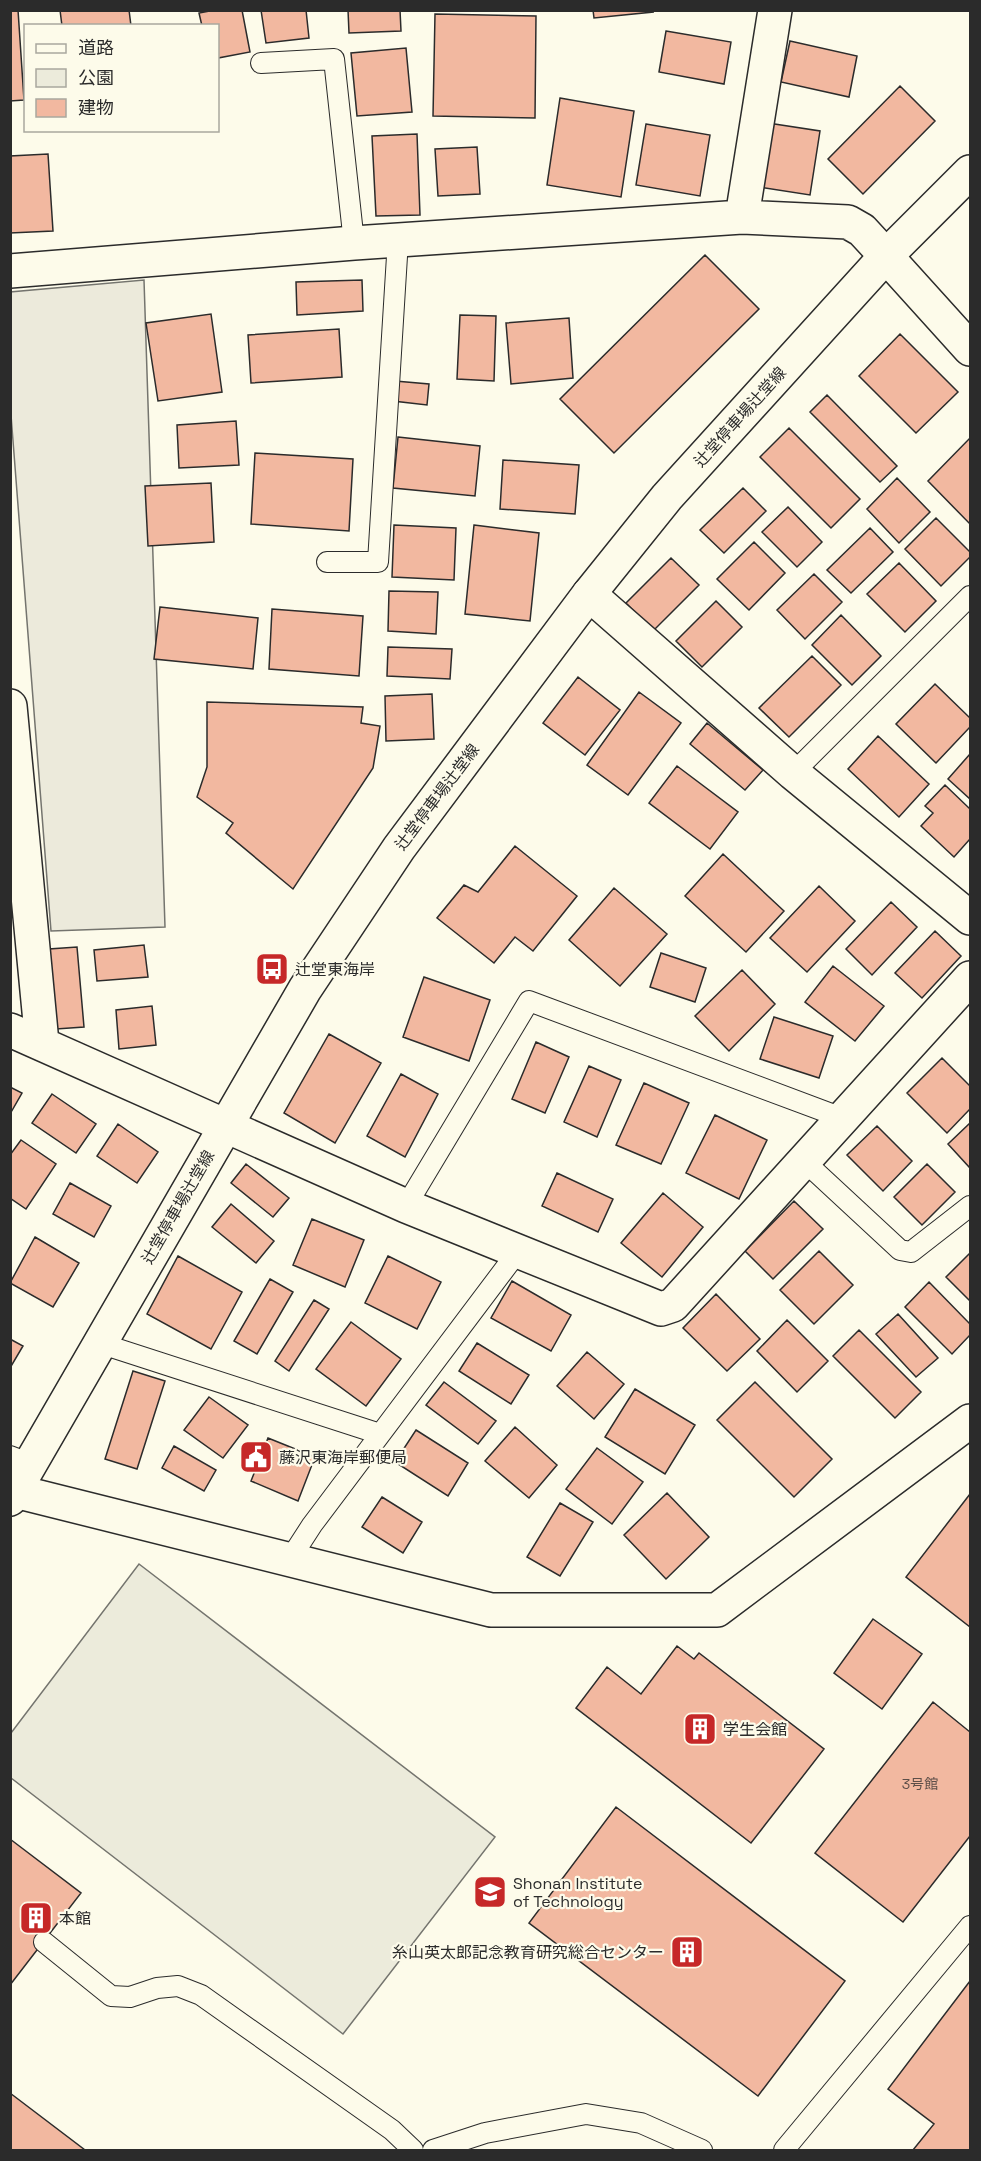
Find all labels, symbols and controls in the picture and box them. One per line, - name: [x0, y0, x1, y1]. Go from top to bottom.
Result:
- legend: [24, 24, 219, 132]
- text: 道路: [78, 36, 114, 59]
- text: 公園: [78, 66, 114, 89]
- text: 建物: [78, 96, 114, 119]
- street label: 辻堂停車場辻堂線: [689, 362, 791, 472]
- street label: 辻堂停車場辻堂線: [390, 740, 484, 854]
- bus stop icon: 辻堂東海岸: [254, 951, 290, 987]
- place label: 辻堂東海岸: [295, 959, 375, 980]
- street label: 辻堂停車場辻堂線: [137, 1146, 219, 1268]
- public building icon: 藤沢東海岸郵便局: [238, 1439, 274, 1475]
- place label: 藤沢東海岸郵便局: [279, 1447, 407, 1468]
- building icon: 学生会館: [682, 1711, 718, 1747]
- place label: 学生会館: [723, 1719, 787, 1740]
- house number: 3号館: [902, 1775, 938, 1793]
- place label: Shonan Institute of Technology: [513, 1873, 642, 1912]
- school or university icon: Shonan Institute of Technology: [472, 1874, 508, 1910]
- building icon: 本館: [18, 1900, 54, 1936]
- place label: 本館: [59, 1908, 91, 1929]
- building icon: 糸山英太郎記念教育研究総合センター: [669, 1934, 705, 1970]
- place label: 糸山英太郎記念教育研究総合センター: [392, 1942, 664, 1963]

